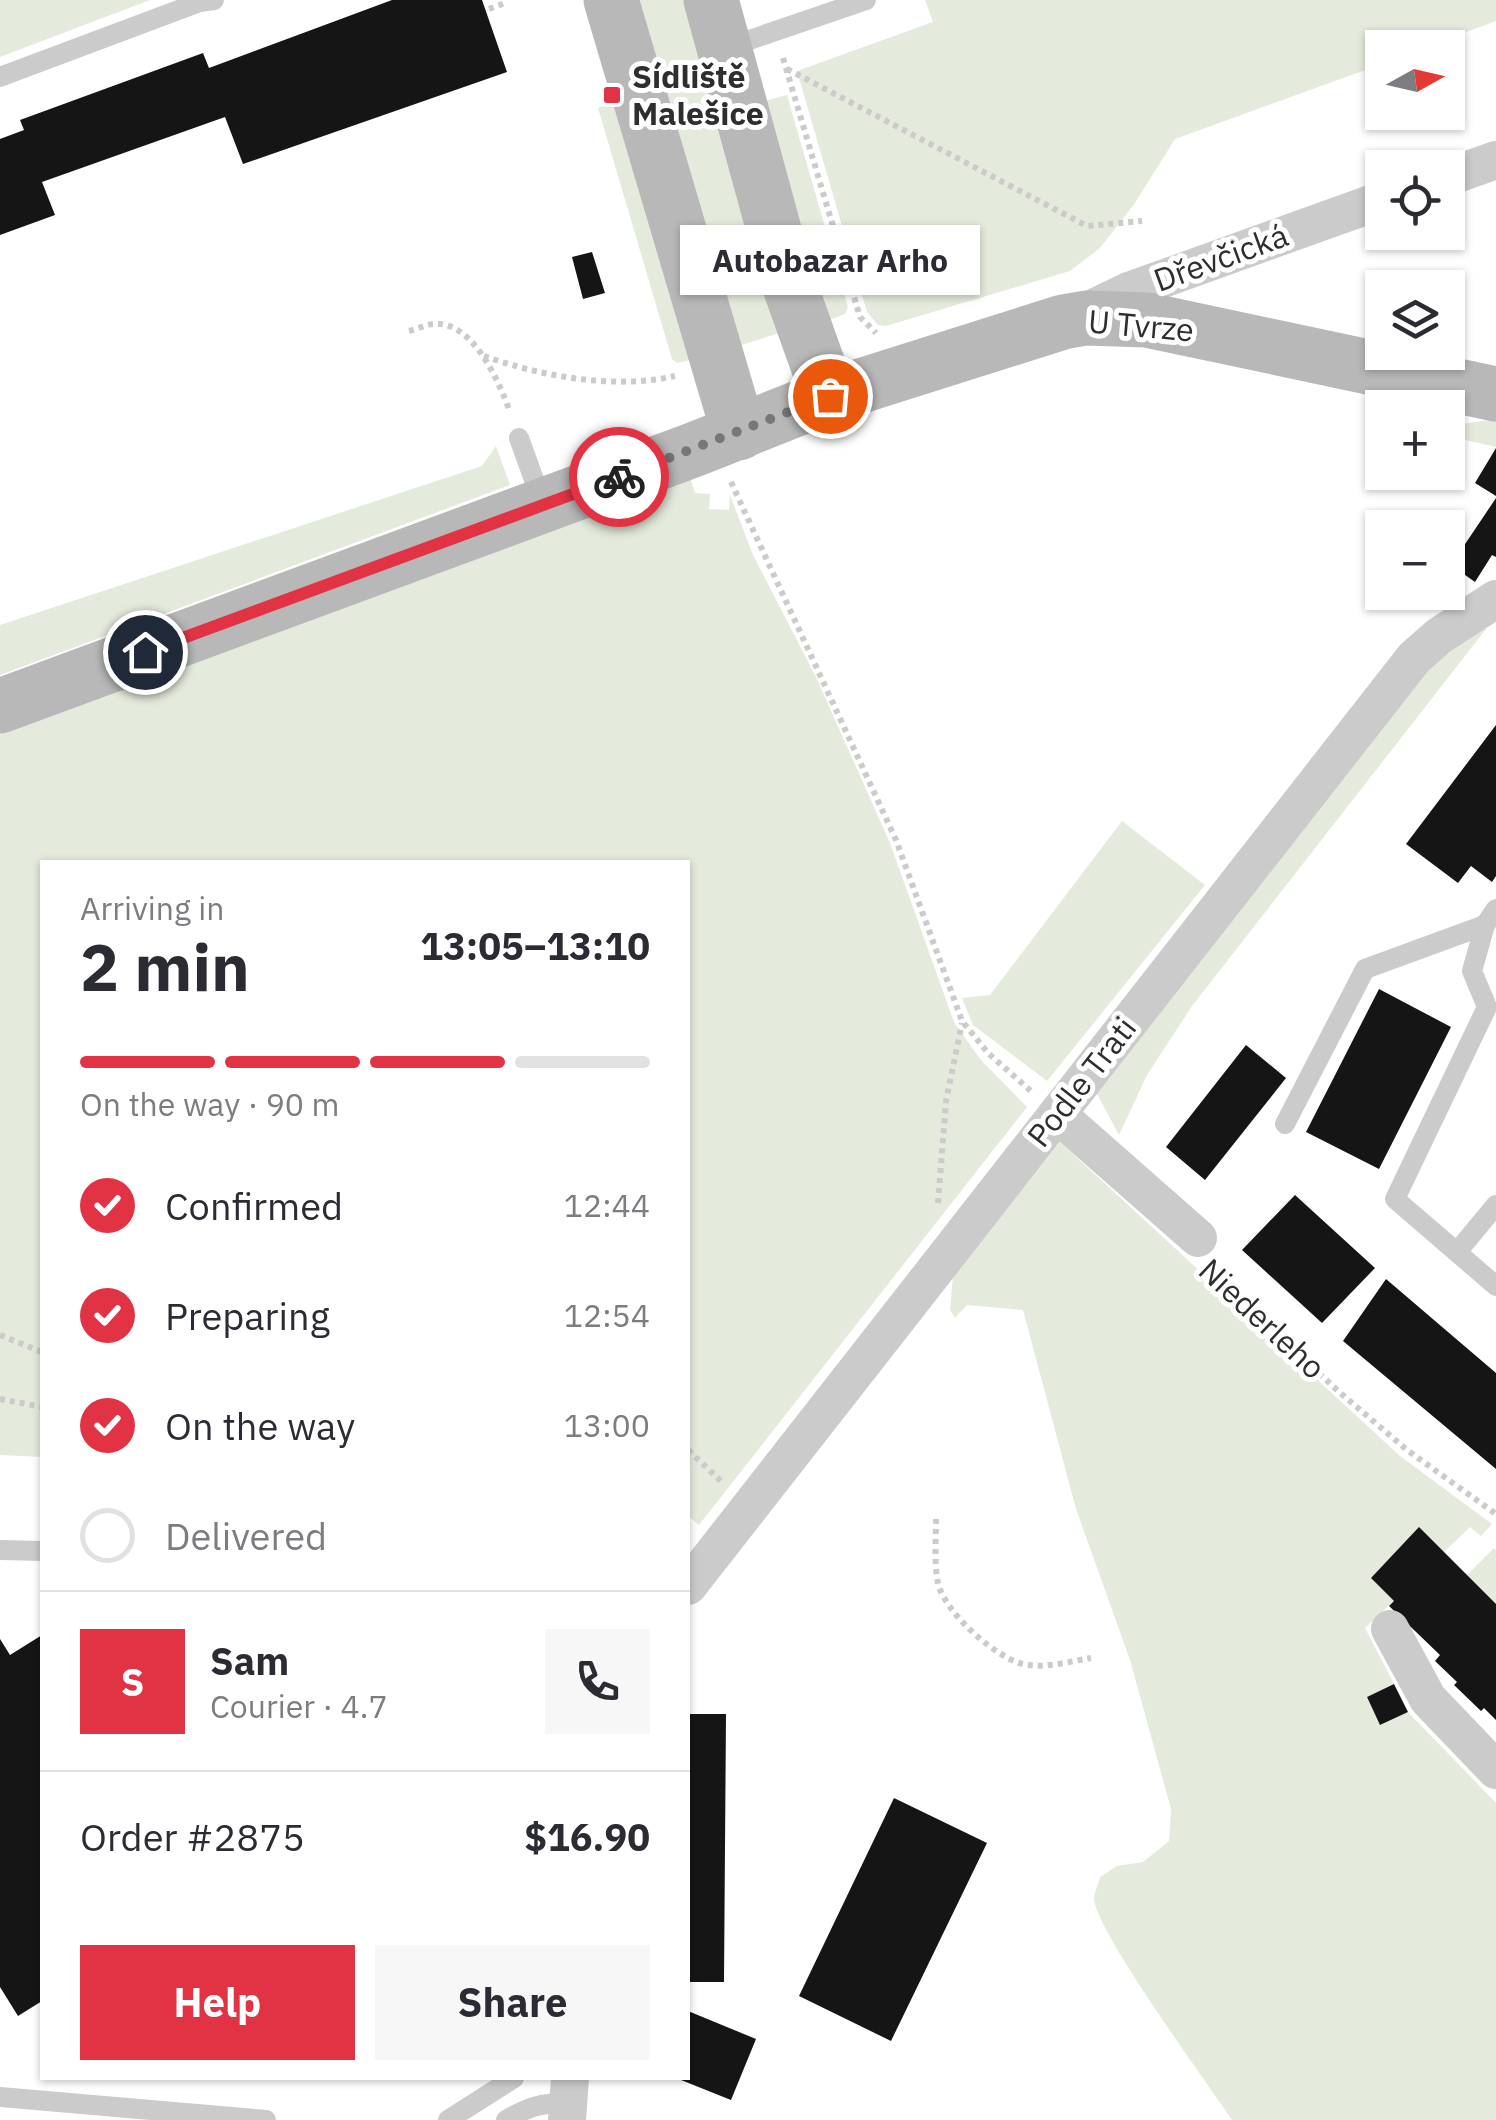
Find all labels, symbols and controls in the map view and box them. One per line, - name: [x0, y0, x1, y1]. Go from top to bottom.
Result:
- north arrow: [1365, 30, 1465, 130]
- map controls: [1365, 30, 1465, 610]
- place label: Sídliště Malešice: [632, 55, 764, 134]
- marker: Sídliště Malešice: [601, 84, 623, 106]
- button: locate: [1365, 150, 1465, 250]
- street label: Dřevčická: [1148, 213, 1294, 301]
- callout: Autobazar Arho: [680, 226, 980, 296]
- text: Autobazar Arho: [712, 239, 948, 281]
- button: layers: [1365, 270, 1465, 370]
- street label: U Tvrze: [1086, 299, 1196, 351]
- pin: [788, 354, 873, 439]
- icon: bag: [803, 369, 858, 424]
- button: +: [1365, 390, 1465, 490]
- courier: [569, 427, 669, 527]
- icon: bike: [592, 450, 647, 505]
- button: −: [1365, 510, 1465, 610]
- pin: [103, 610, 188, 695]
- icon: home: [118, 625, 173, 680]
- text: Arriving in: [80, 887, 225, 929]
- text: 13:05–13:10: [420, 921, 650, 970]
- text: 2 min: [80, 924, 250, 1009]
- street label: Podle Trati: [1017, 1008, 1145, 1155]
- text: On the way · 90 m: [80, 1083, 340, 1125]
- icon: check: [80, 1178, 135, 1233]
- text: Confirmed: [165, 1181, 343, 1230]
- text: 12:44: [564, 1184, 650, 1226]
- street label: Niederleho: [1190, 1249, 1335, 1388]
- icon: check: [80, 1288, 135, 1343]
- text: Preparing: [165, 1291, 330, 1340]
- text: 12:54: [564, 1294, 650, 1336]
- icon: check: [80, 1398, 135, 1453]
- text: On the way: [165, 1401, 355, 1450]
- text: 13:00: [564, 1404, 650, 1446]
- text: Delivered: [165, 1511, 327, 1560]
- button: phone: [545, 1629, 650, 1734]
- text: Sam: [210, 1636, 289, 1685]
- text: S: [121, 1657, 144, 1706]
- text: Courier · 4.7: [210, 1685, 388, 1727]
- text: Order #2875: [80, 1812, 305, 1861]
- text: $16.90: [524, 1812, 650, 1861]
- button: Help: [80, 1945, 355, 2060]
- button: Share: [375, 1945, 650, 2060]

